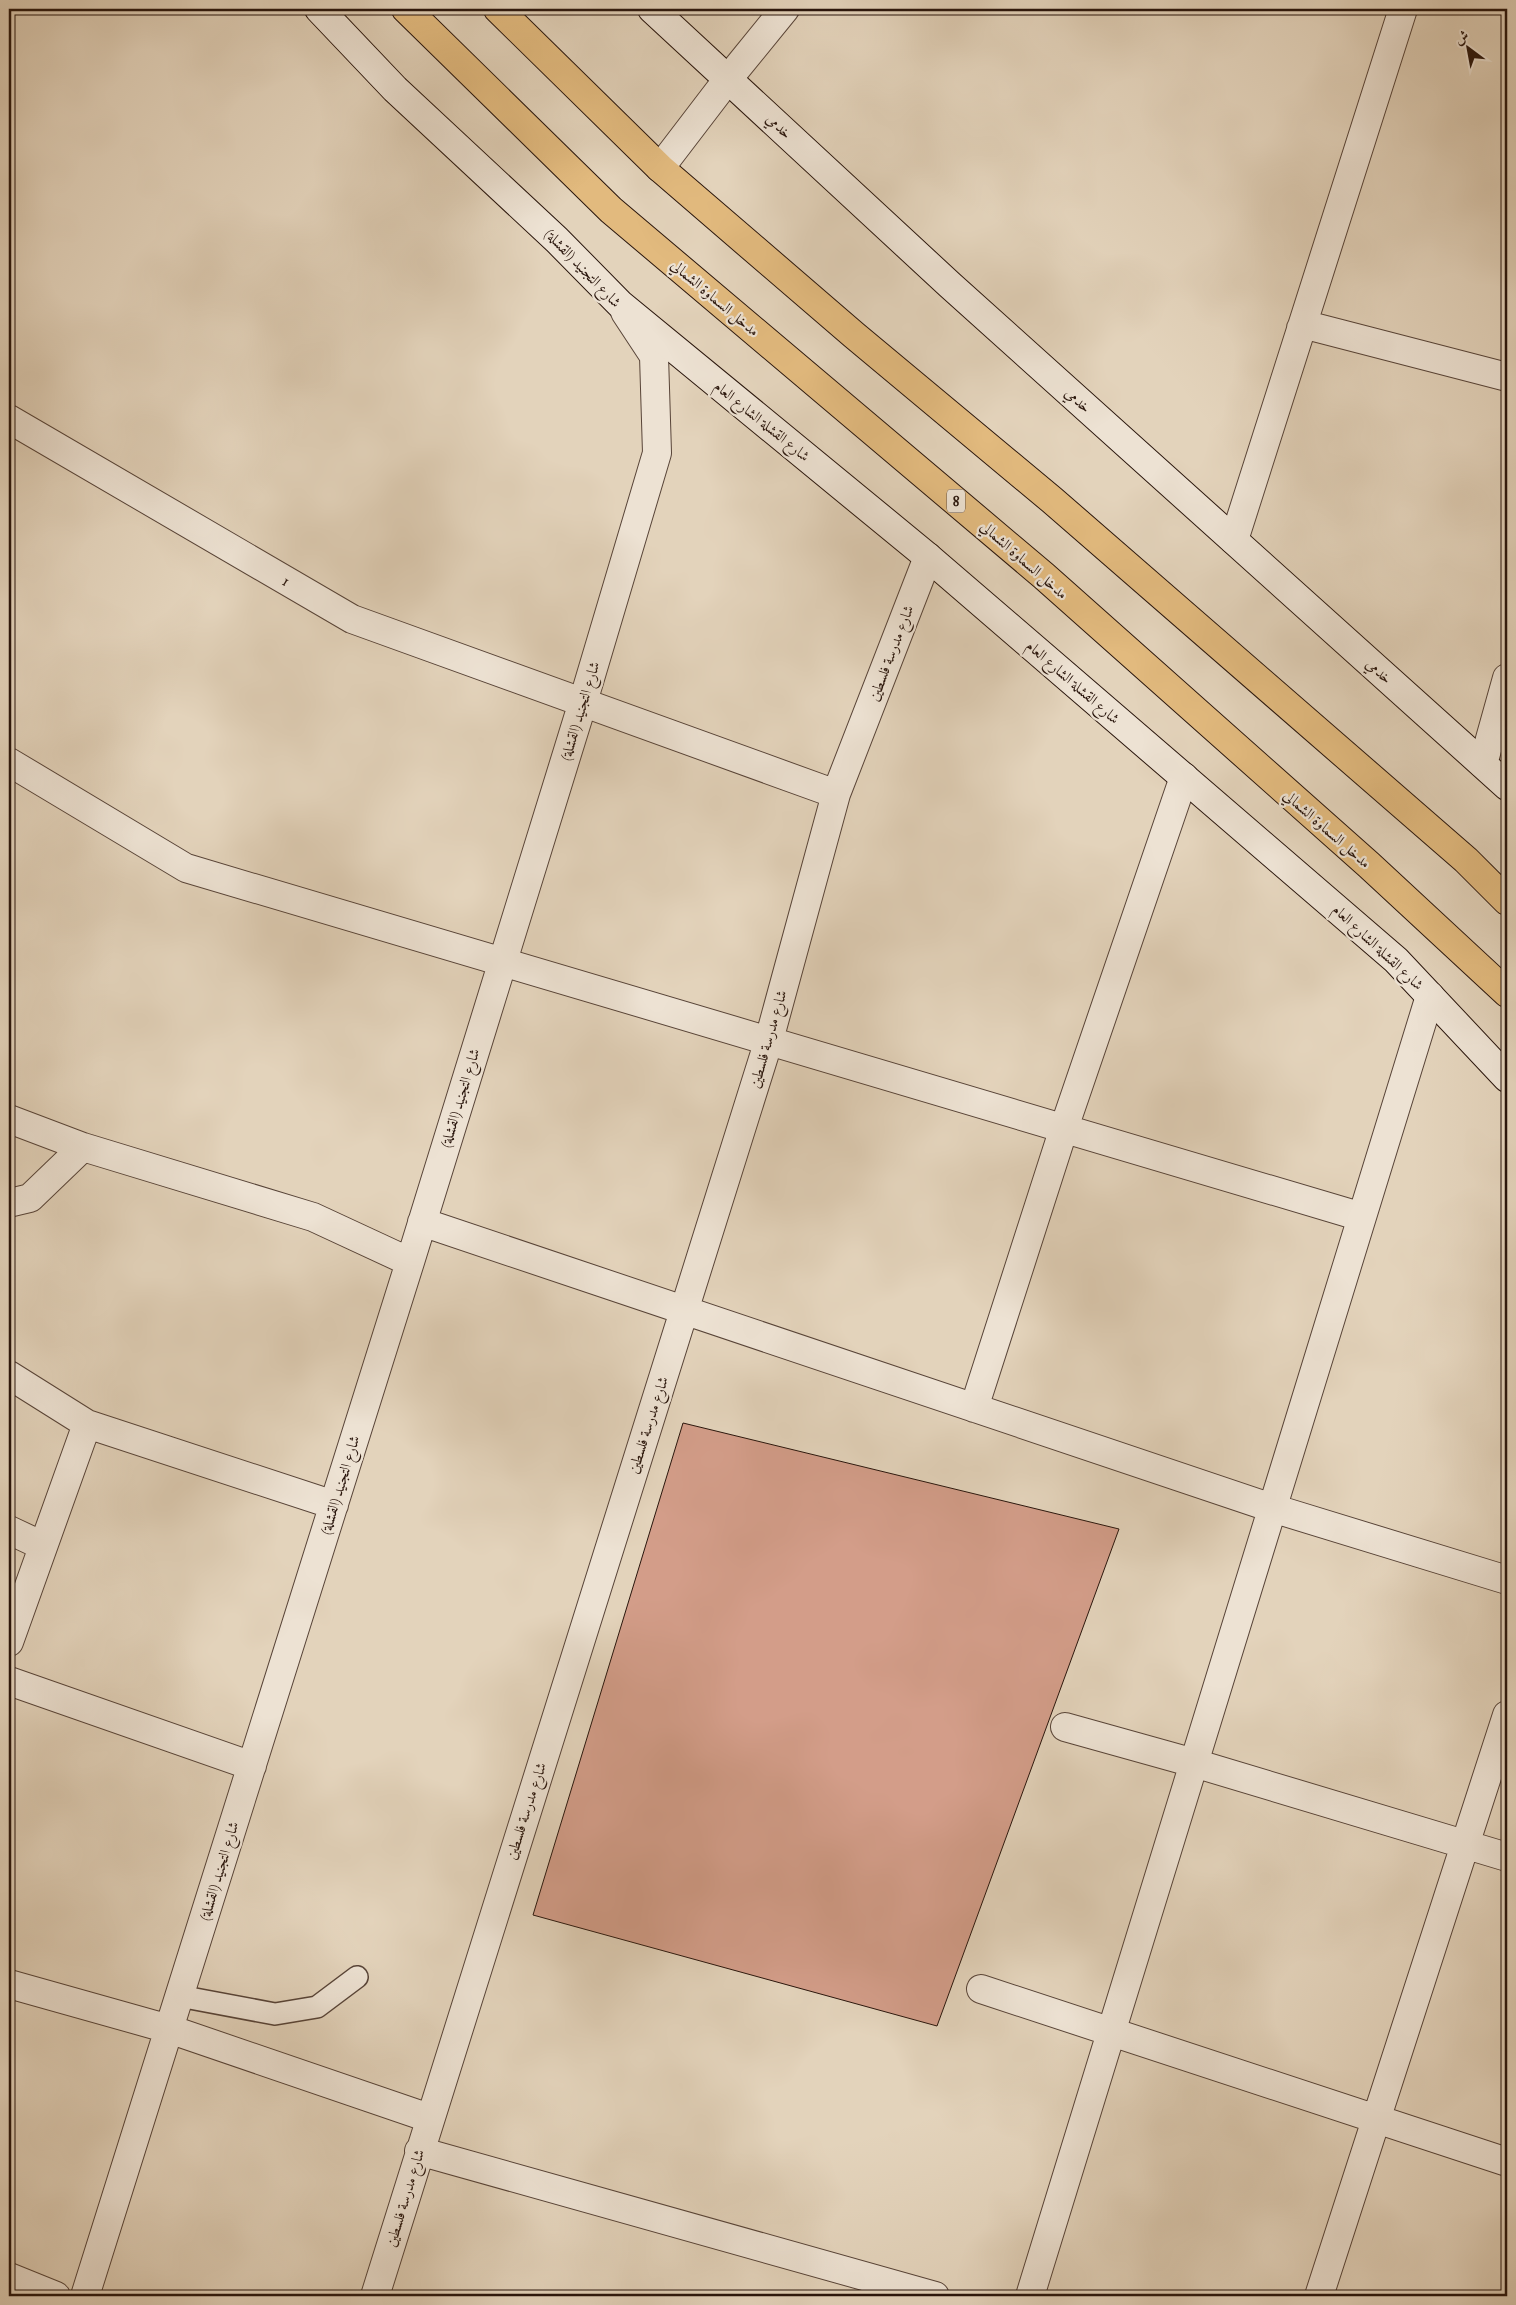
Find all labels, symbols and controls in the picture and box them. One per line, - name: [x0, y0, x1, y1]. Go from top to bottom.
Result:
- north arrow: [1444, 22, 1494, 72]
- text: ش: [1451, 26, 1472, 48]
- street label: خدمي: [760, 109, 796, 145]
- street label: شارع التجنيد (القشلة): [538, 225, 625, 314]
- street label: مدخل السماوة الشمالي: [665, 256, 763, 342]
- street label: شارع القشلة الشارع العام: [708, 377, 813, 468]
- street label: خدمي: [1059, 384, 1095, 419]
- road number: 8: [947, 490, 965, 512]
- street label: مدخل السماوة الشمالي: [975, 517, 1071, 605]
- street label: 1: [279, 572, 293, 591]
- street label: شارع مدرسة فلسطين: [864, 603, 921, 705]
- street label: شارع القشلة الشارع العام: [1020, 637, 1123, 731]
- street label: خدمي: [1360, 655, 1396, 690]
- street label: شارع التجنيد (القشلة): [556, 659, 607, 764]
- street label: مدخل السماوة الشمالي: [1278, 786, 1374, 874]
- street label: شارع القشلة الشارع العام: [1326, 900, 1427, 997]
- street label: شارع مدرسة فلسطين: [745, 988, 794, 1091]
- street label: شارع التجنيد (القشلة): [436, 1046, 487, 1151]
- street label: شارع مدرسة فلسطين: [624, 1374, 676, 1477]
- street label: شارع التجنيد (القشلة): [316, 1433, 367, 1538]
- street label: شارع مدرسة فلسطين: [502, 1760, 554, 1863]
- street label: شارع التجنيد (القشلة): [195, 1819, 246, 1924]
- street label: شارع مدرسة فلسطين: [382, 2147, 432, 2250]

